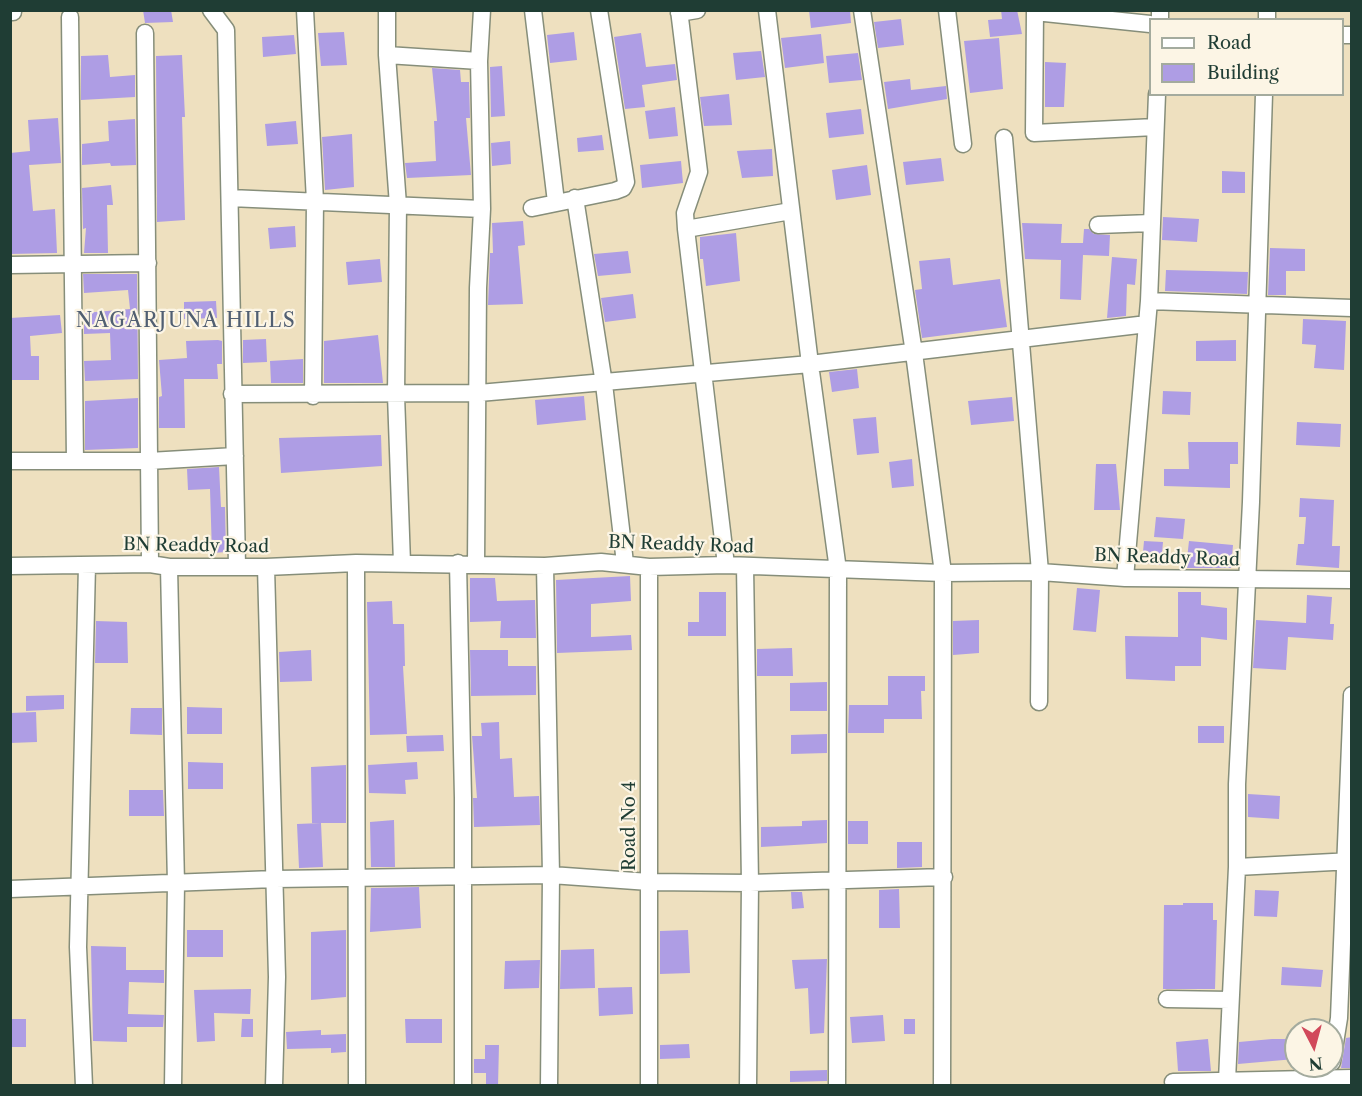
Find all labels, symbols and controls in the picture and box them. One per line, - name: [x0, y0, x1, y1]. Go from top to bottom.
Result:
- legend: [1149, 18, 1344, 96]
- text: Road: [1207, 32, 1252, 54]
- text: Building: [1207, 62, 1279, 84]
- district label: NAGARJUNA HILLS: [76, 309, 296, 333]
- street label: BN Readdy Road: [608, 532, 754, 558]
- street label: BN Readdy Road: [123, 534, 269, 558]
- street label: BN Readdy Road: [1094, 545, 1240, 571]
- street label: Road No 4: [619, 781, 641, 871]
- north arrow: [1284, 1018, 1344, 1078]
- text: N: [1308, 1053, 1324, 1075]

